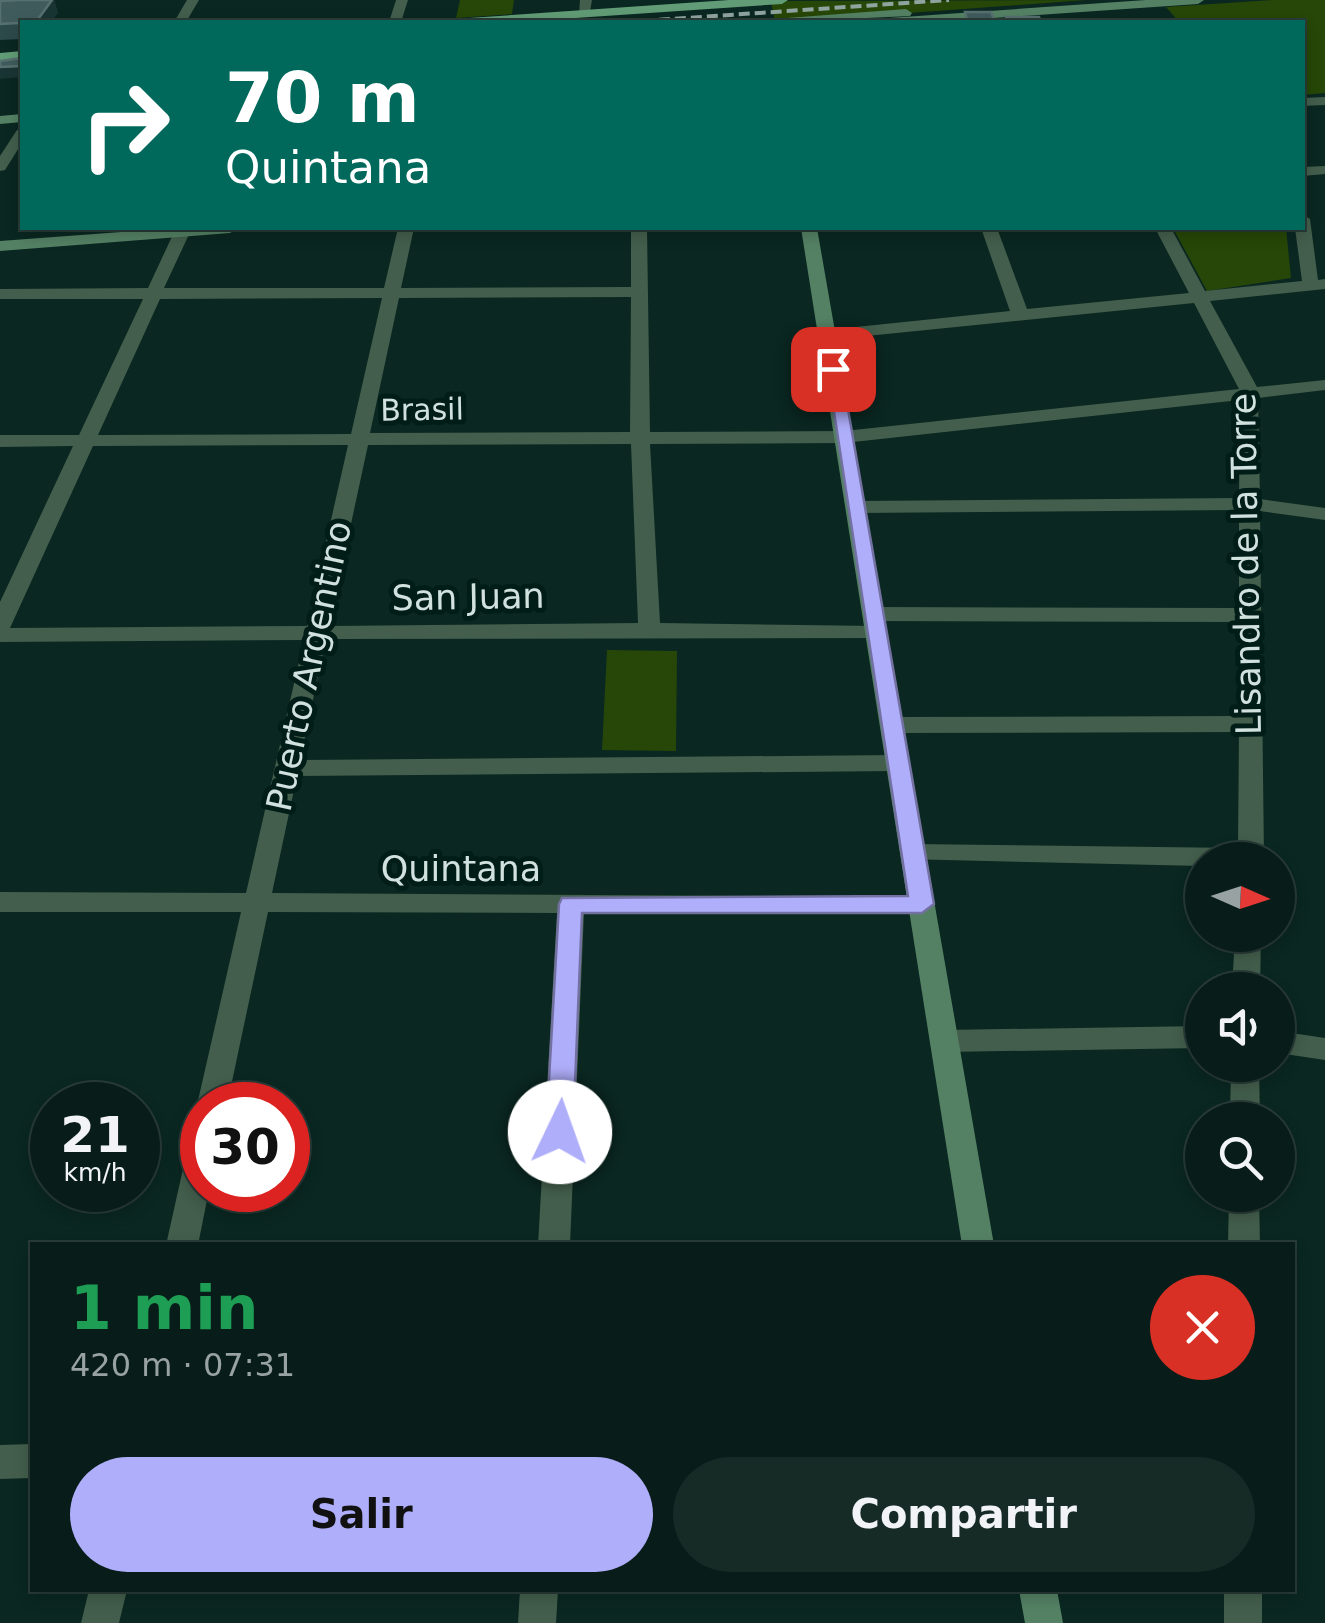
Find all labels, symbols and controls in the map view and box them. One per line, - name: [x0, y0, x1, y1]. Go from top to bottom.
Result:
- text: 70 m: [225, 57, 420, 139]
- icon: right: [60, 60, 190, 190]
- text: Quintana: [225, 141, 431, 194]
- pin: [791, 327, 876, 412]
- icon: arrive: [806, 342, 861, 397]
- street label: Brasil: [380, 391, 464, 428]
- street label: Lisandro de la Torre: [1223, 392, 1269, 736]
- street label: Puerto Argentino: [259, 517, 359, 815]
- street label: San Juan: [391, 576, 545, 618]
- north arrow: [1185, 842, 1295, 952]
- map controls: [1185, 842, 1295, 1212]
- street label: Quintana: [381, 849, 541, 889]
- button: sound: [1185, 972, 1295, 1082]
- position arrow: [508, 1080, 612, 1184]
- speed limit sign: 30: [180, 1082, 310, 1212]
- button: search: [1185, 1102, 1295, 1212]
- text: 21: [60, 1106, 130, 1164]
- text: km/h: [63, 1158, 127, 1187]
- text: 1 min: [70, 1273, 258, 1343]
- button: close: [1150, 1275, 1255, 1380]
- text: 420 m · 07:31: [70, 1346, 295, 1384]
- button: Salir: [70, 1457, 653, 1572]
- button: Compartir: [673, 1457, 1255, 1572]

